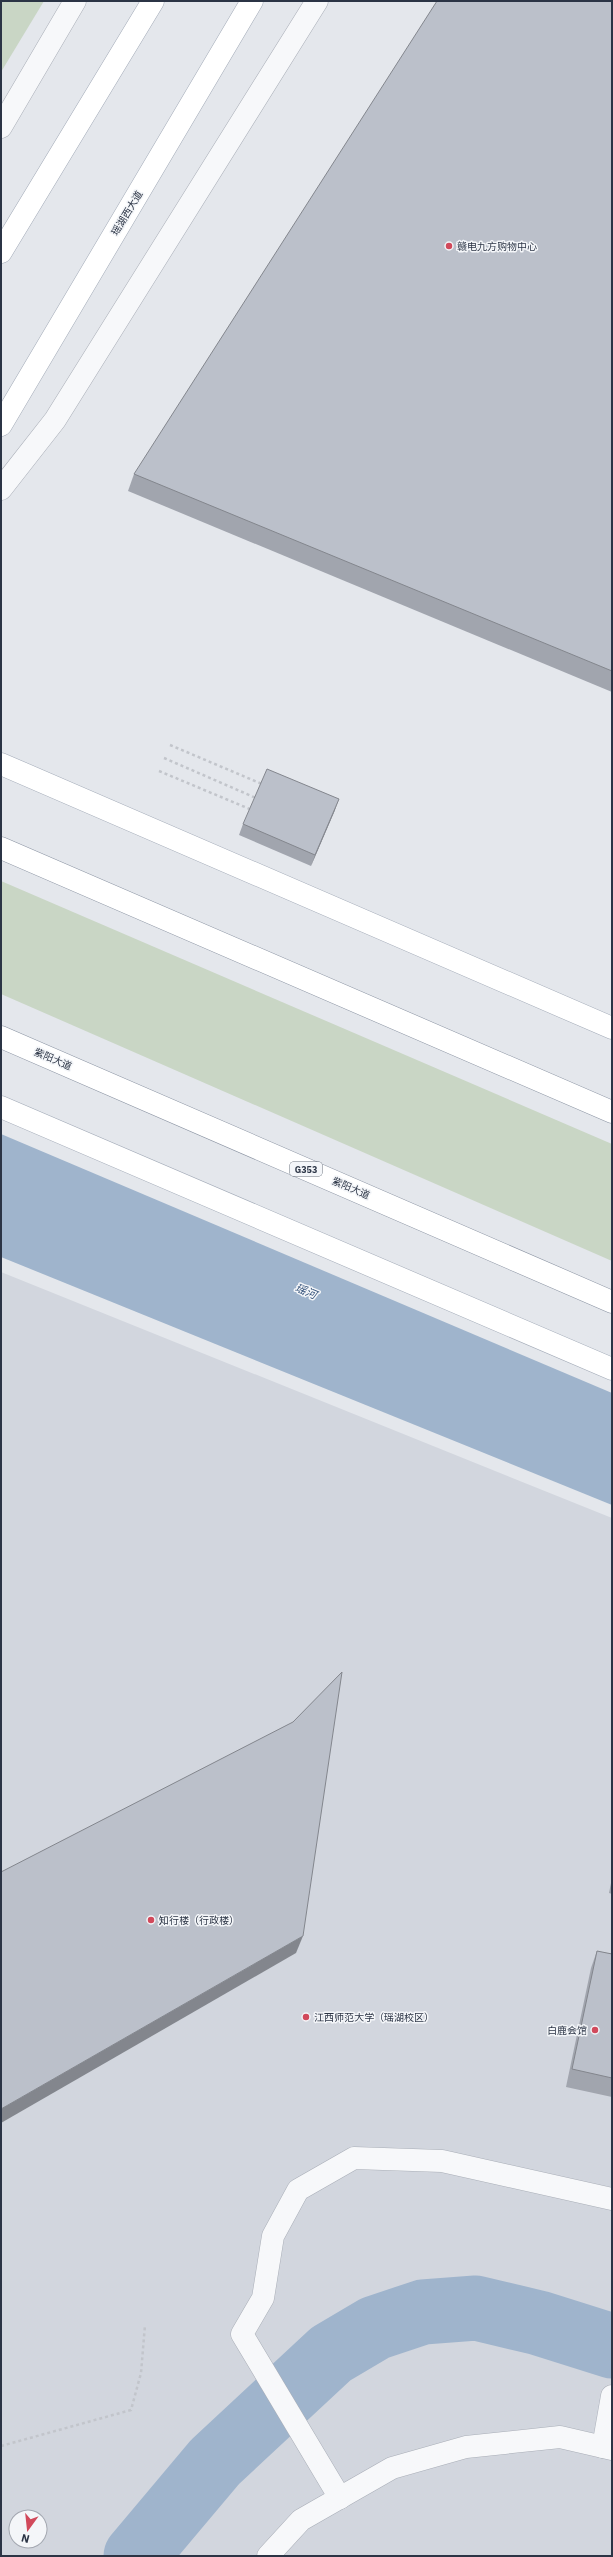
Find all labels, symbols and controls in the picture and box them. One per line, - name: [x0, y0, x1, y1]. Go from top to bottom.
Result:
- street label: 瑶湖西大道: [109, 188, 145, 238]
- place label: 赣电九方购物中心: [457, 240, 537, 253]
- marker: 赣电九方购物中心: [444, 241, 454, 251]
- street label: 紫阳大道: [32, 1045, 74, 1073]
- road number: G353: [290, 1162, 322, 1176]
- street label: 紫阳大道: [330, 1174, 372, 1202]
- water label: 瑶河: [293, 1280, 321, 1303]
- place label: 知行楼（行政楼）: [159, 1914, 239, 1927]
- marker: 知行楼（行政楼）: [146, 1915, 156, 1925]
- place label: 江西师范大学（瑶湖校区）: [314, 2011, 434, 2024]
- marker: 江西师范大学（瑶湖校区）: [301, 2012, 311, 2022]
- place label: 白鹿会馆: [547, 2024, 587, 2037]
- marker: 白鹿会馆: [590, 2025, 600, 2035]
- north arrow: [8, 2509, 48, 2549]
- text: N: [20, 2531, 31, 2546]

